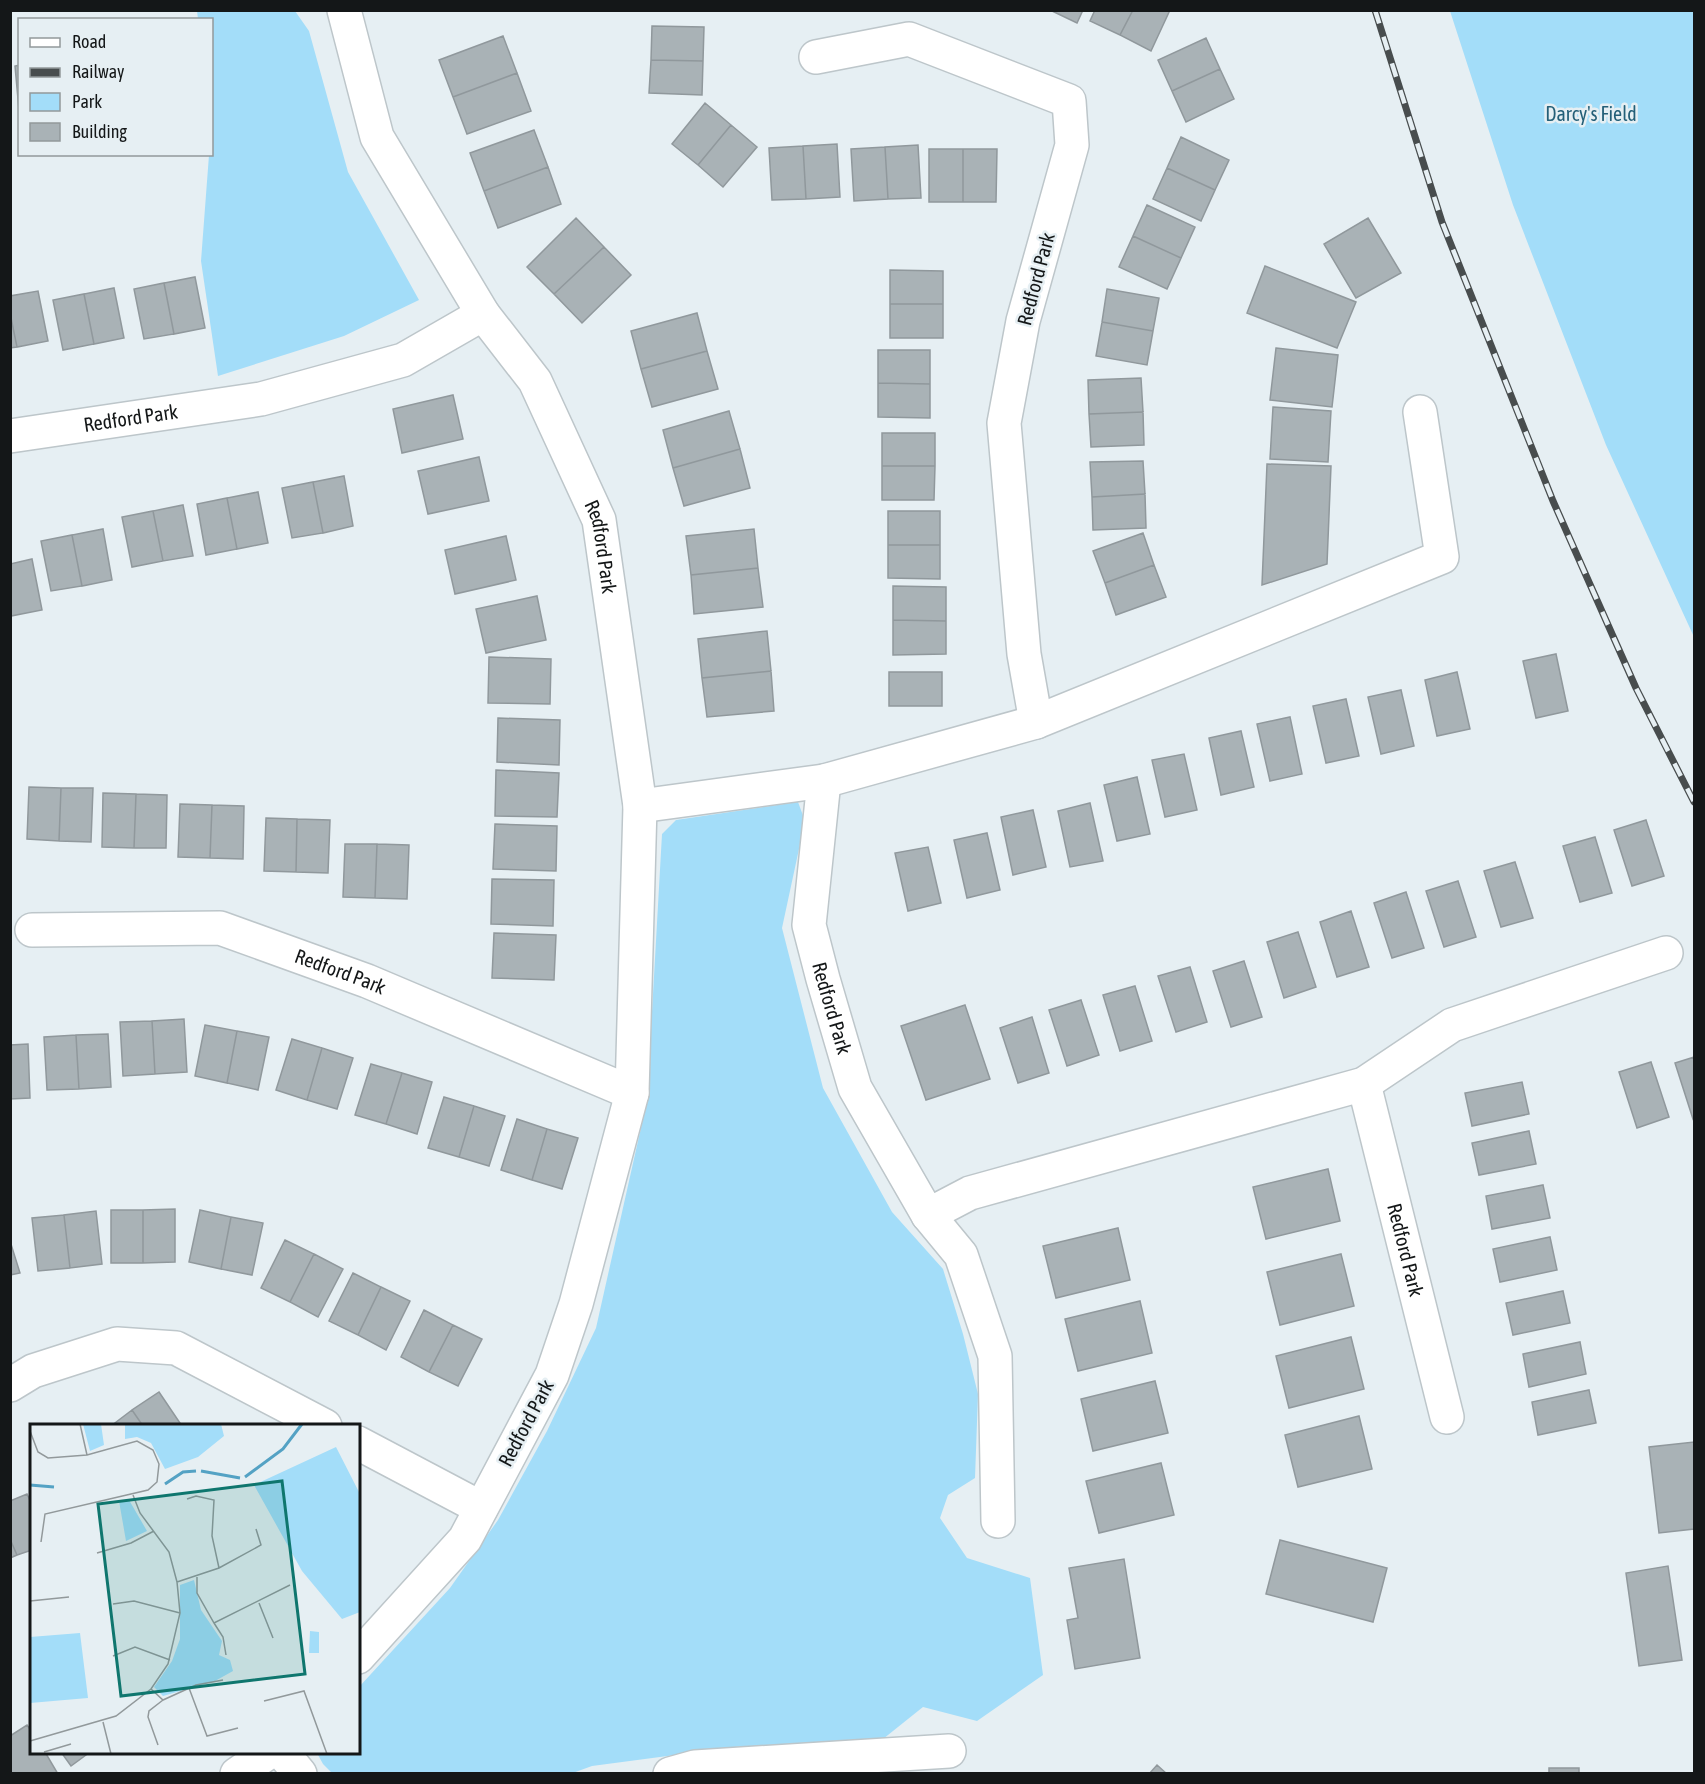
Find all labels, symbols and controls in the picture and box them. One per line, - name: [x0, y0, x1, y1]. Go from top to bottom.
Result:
- legend: [18, 18, 213, 156]
- text: Road: [72, 31, 106, 52]
- text: Railway: [72, 61, 124, 82]
- text: Park: [72, 91, 102, 112]
- park label: Darcy's Field: [1545, 102, 1637, 125]
- text: Building: [72, 121, 127, 142]
- street label: Redford Park: [1012, 230, 1059, 328]
- street label: Redford Park: [82, 399, 179, 436]
- street label: Redford Park: [580, 496, 621, 595]
- street label: Redford Park: [292, 944, 390, 999]
- street label: Redford Park: [808, 959, 857, 1057]
- street label: Redford Park: [1383, 1201, 1429, 1299]
- street label: Redford Park: [493, 1375, 558, 1470]
- inset map: [30, 1424, 360, 1754]

